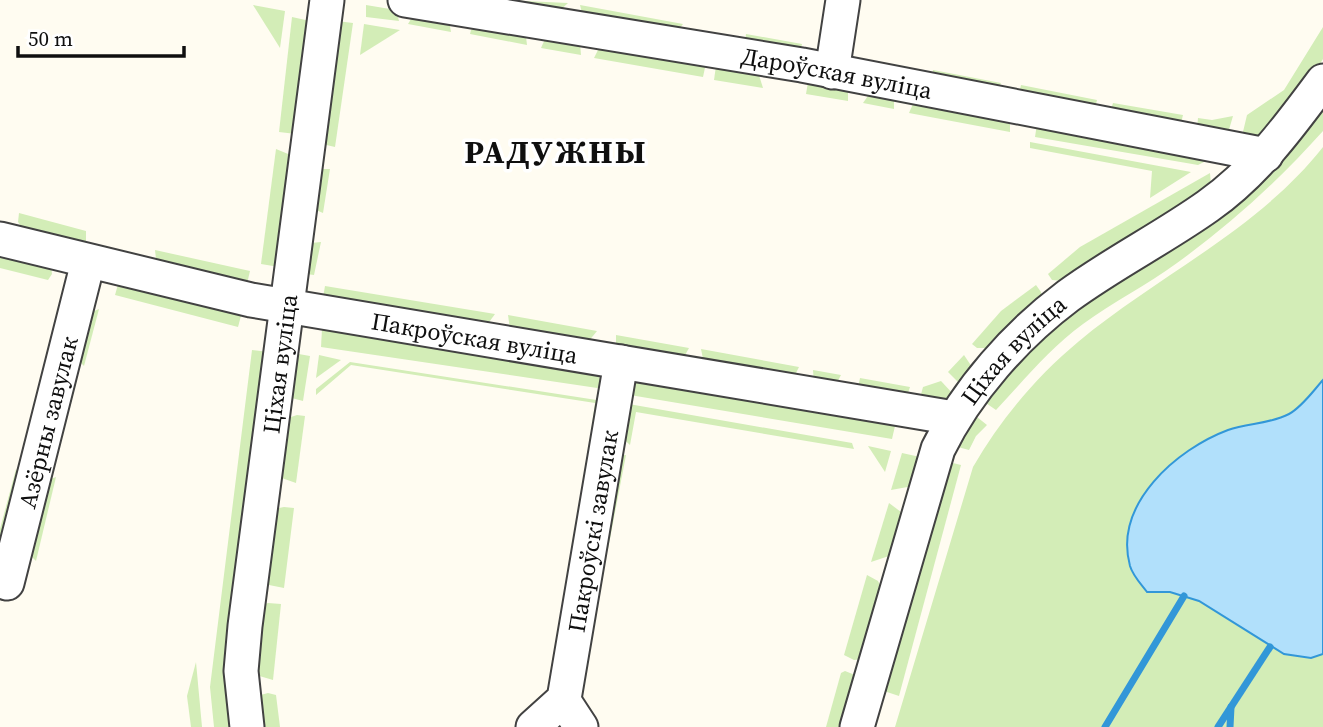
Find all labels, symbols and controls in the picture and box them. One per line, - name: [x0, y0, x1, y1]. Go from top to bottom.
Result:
- scale bar: [18, 14, 184, 58]
- text: 50 m: [28, 24, 73, 53]
- street label: Дароўская вуліца: [739, 39, 936, 107]
- district label: РАДУЖНЫ: [464, 130, 648, 174]
- street label: Ціхая вуліца: [953, 287, 1073, 411]
- street label: Ціхая вуліца: [254, 291, 305, 435]
- street label: Пакроўская вуліца: [369, 304, 581, 371]
- street label: Азёрны завулак: [10, 333, 85, 512]
- street label: Пакроўскі завулак: [559, 427, 626, 635]

